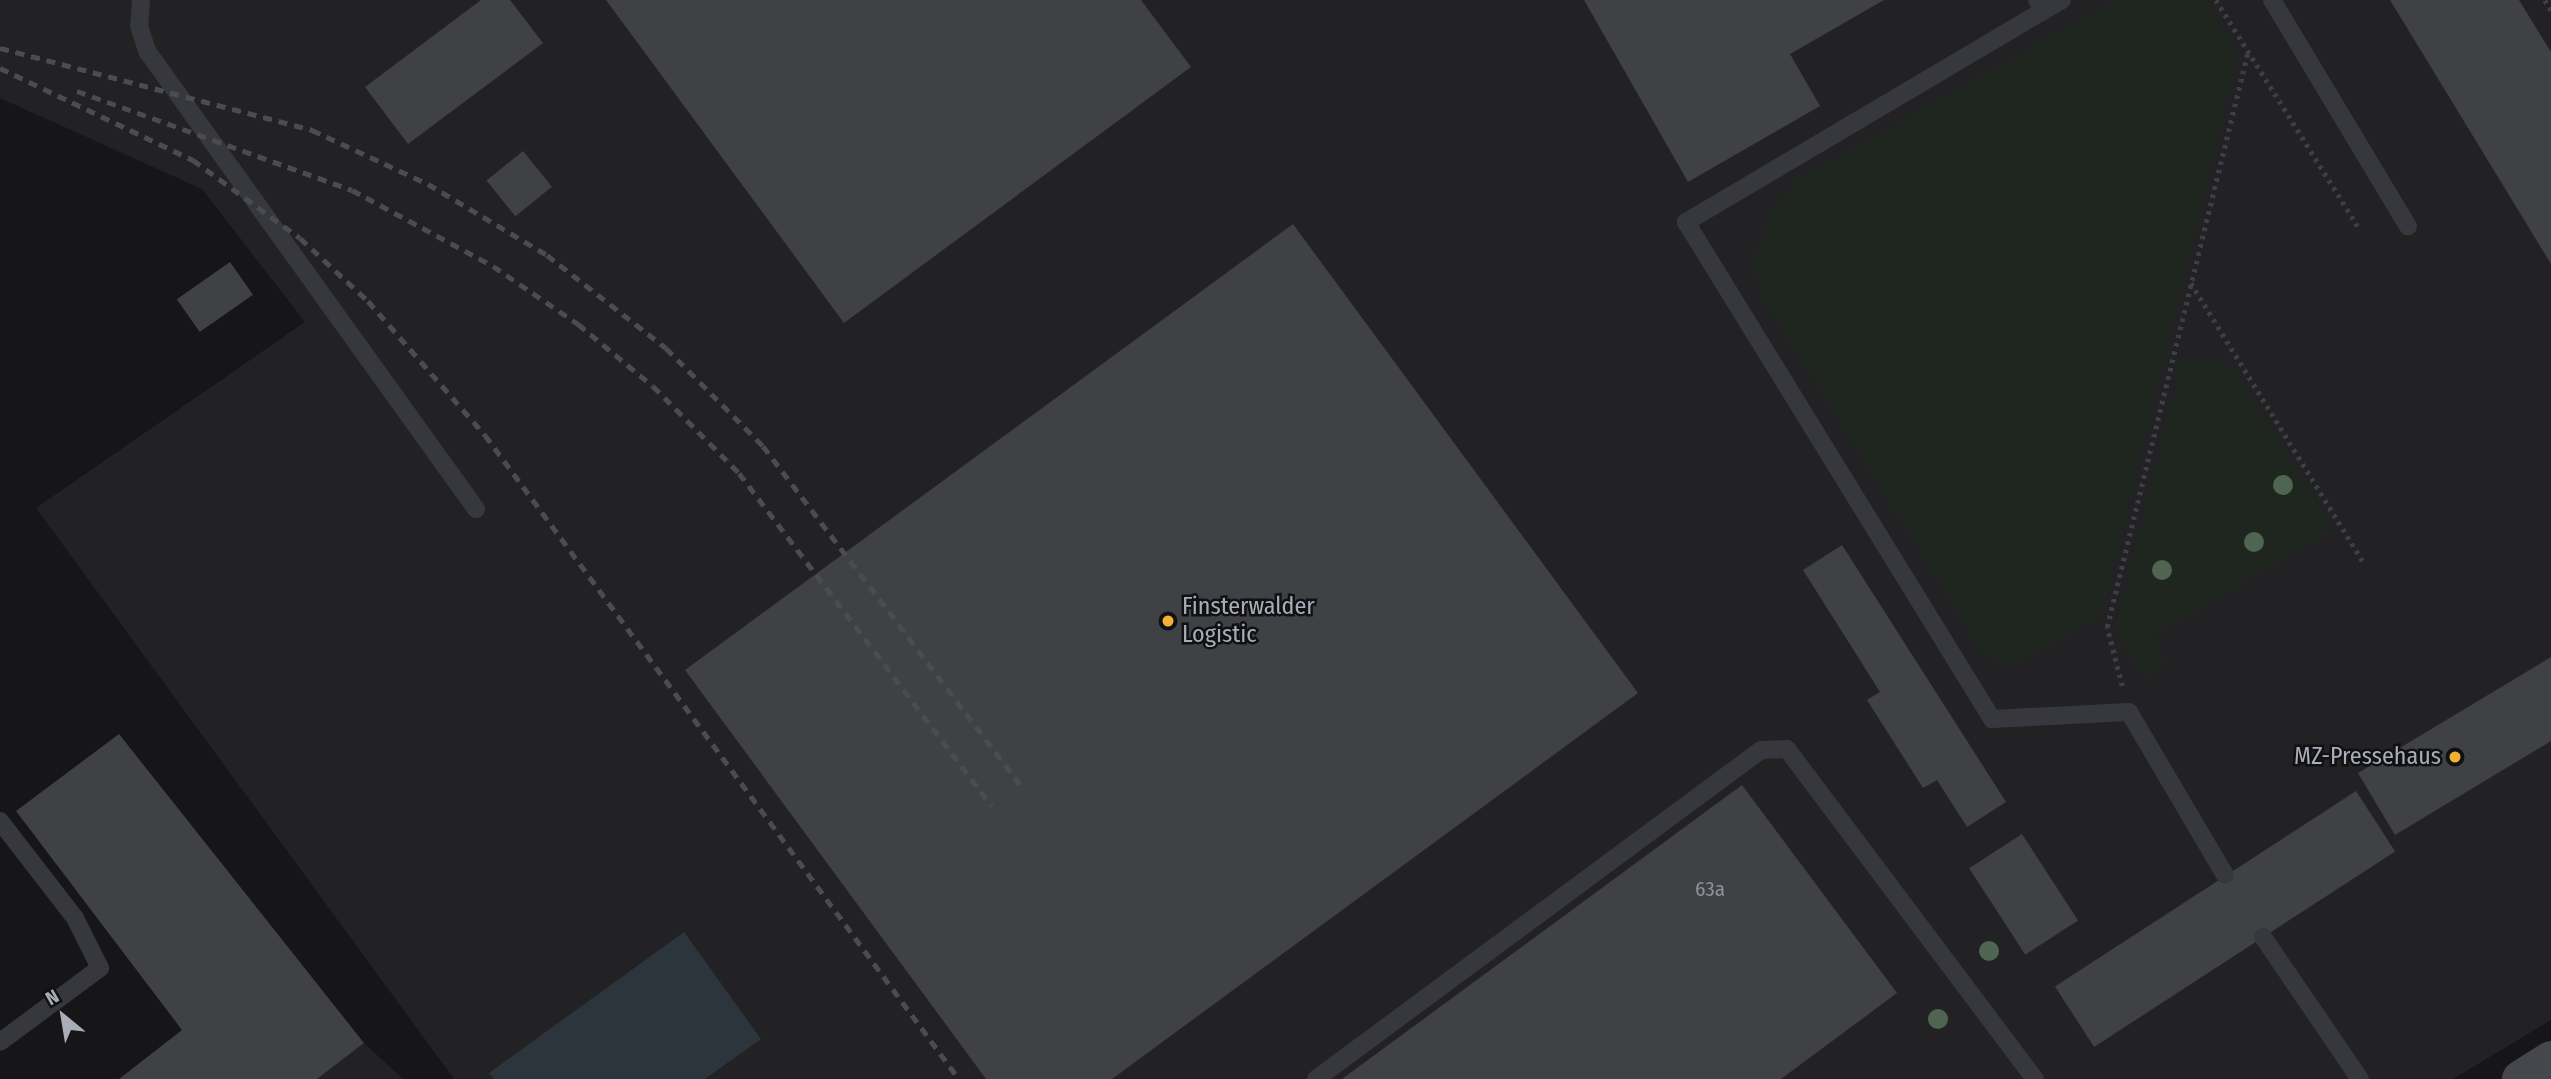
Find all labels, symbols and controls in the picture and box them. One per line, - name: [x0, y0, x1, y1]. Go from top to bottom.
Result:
- place label: Finsterwalder Logistic: [1182, 593, 1315, 649]
- marker: Finsterwalder Logistic: [1160, 613, 1176, 629]
- place label: MZ-Pressehaus: [2294, 743, 2441, 771]
- marker: MZ-Pressehaus: [2447, 749, 2463, 765]
- house number: 63a: [1695, 876, 1725, 902]
- north arrow: [28, 981, 98, 1051]
- text: N: [42, 985, 63, 1010]

